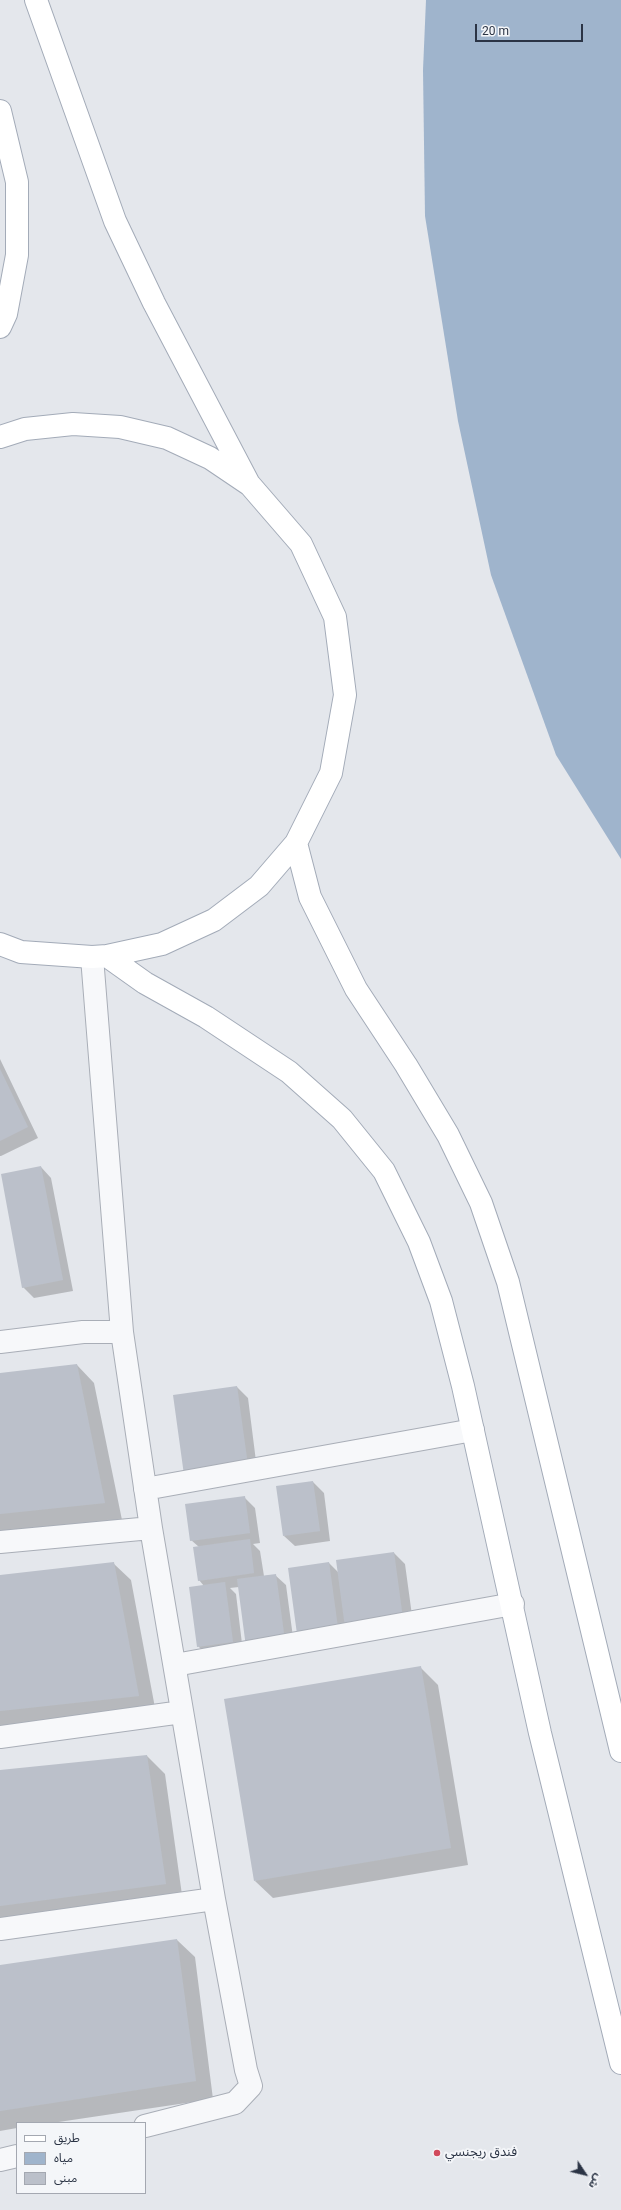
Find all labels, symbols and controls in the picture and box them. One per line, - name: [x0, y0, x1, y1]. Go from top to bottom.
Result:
- scale bar: [477, 16, 585, 42]
- text: 20 m: [482, 24, 509, 38]
- legend: [16, 2122, 146, 2194]
- text: طريق: [54, 2131, 80, 2145]
- place label: فندق ريجنسي: [445, 2145, 517, 2161]
- marker: فندق ريجنسي: [432, 2148, 442, 2158]
- text: مياه: [54, 2151, 73, 2165]
- north arrow: [565, 2154, 605, 2194]
- text: مبنى: [54, 2171, 77, 2185]
- text: ش: [586, 2171, 605, 2191]

